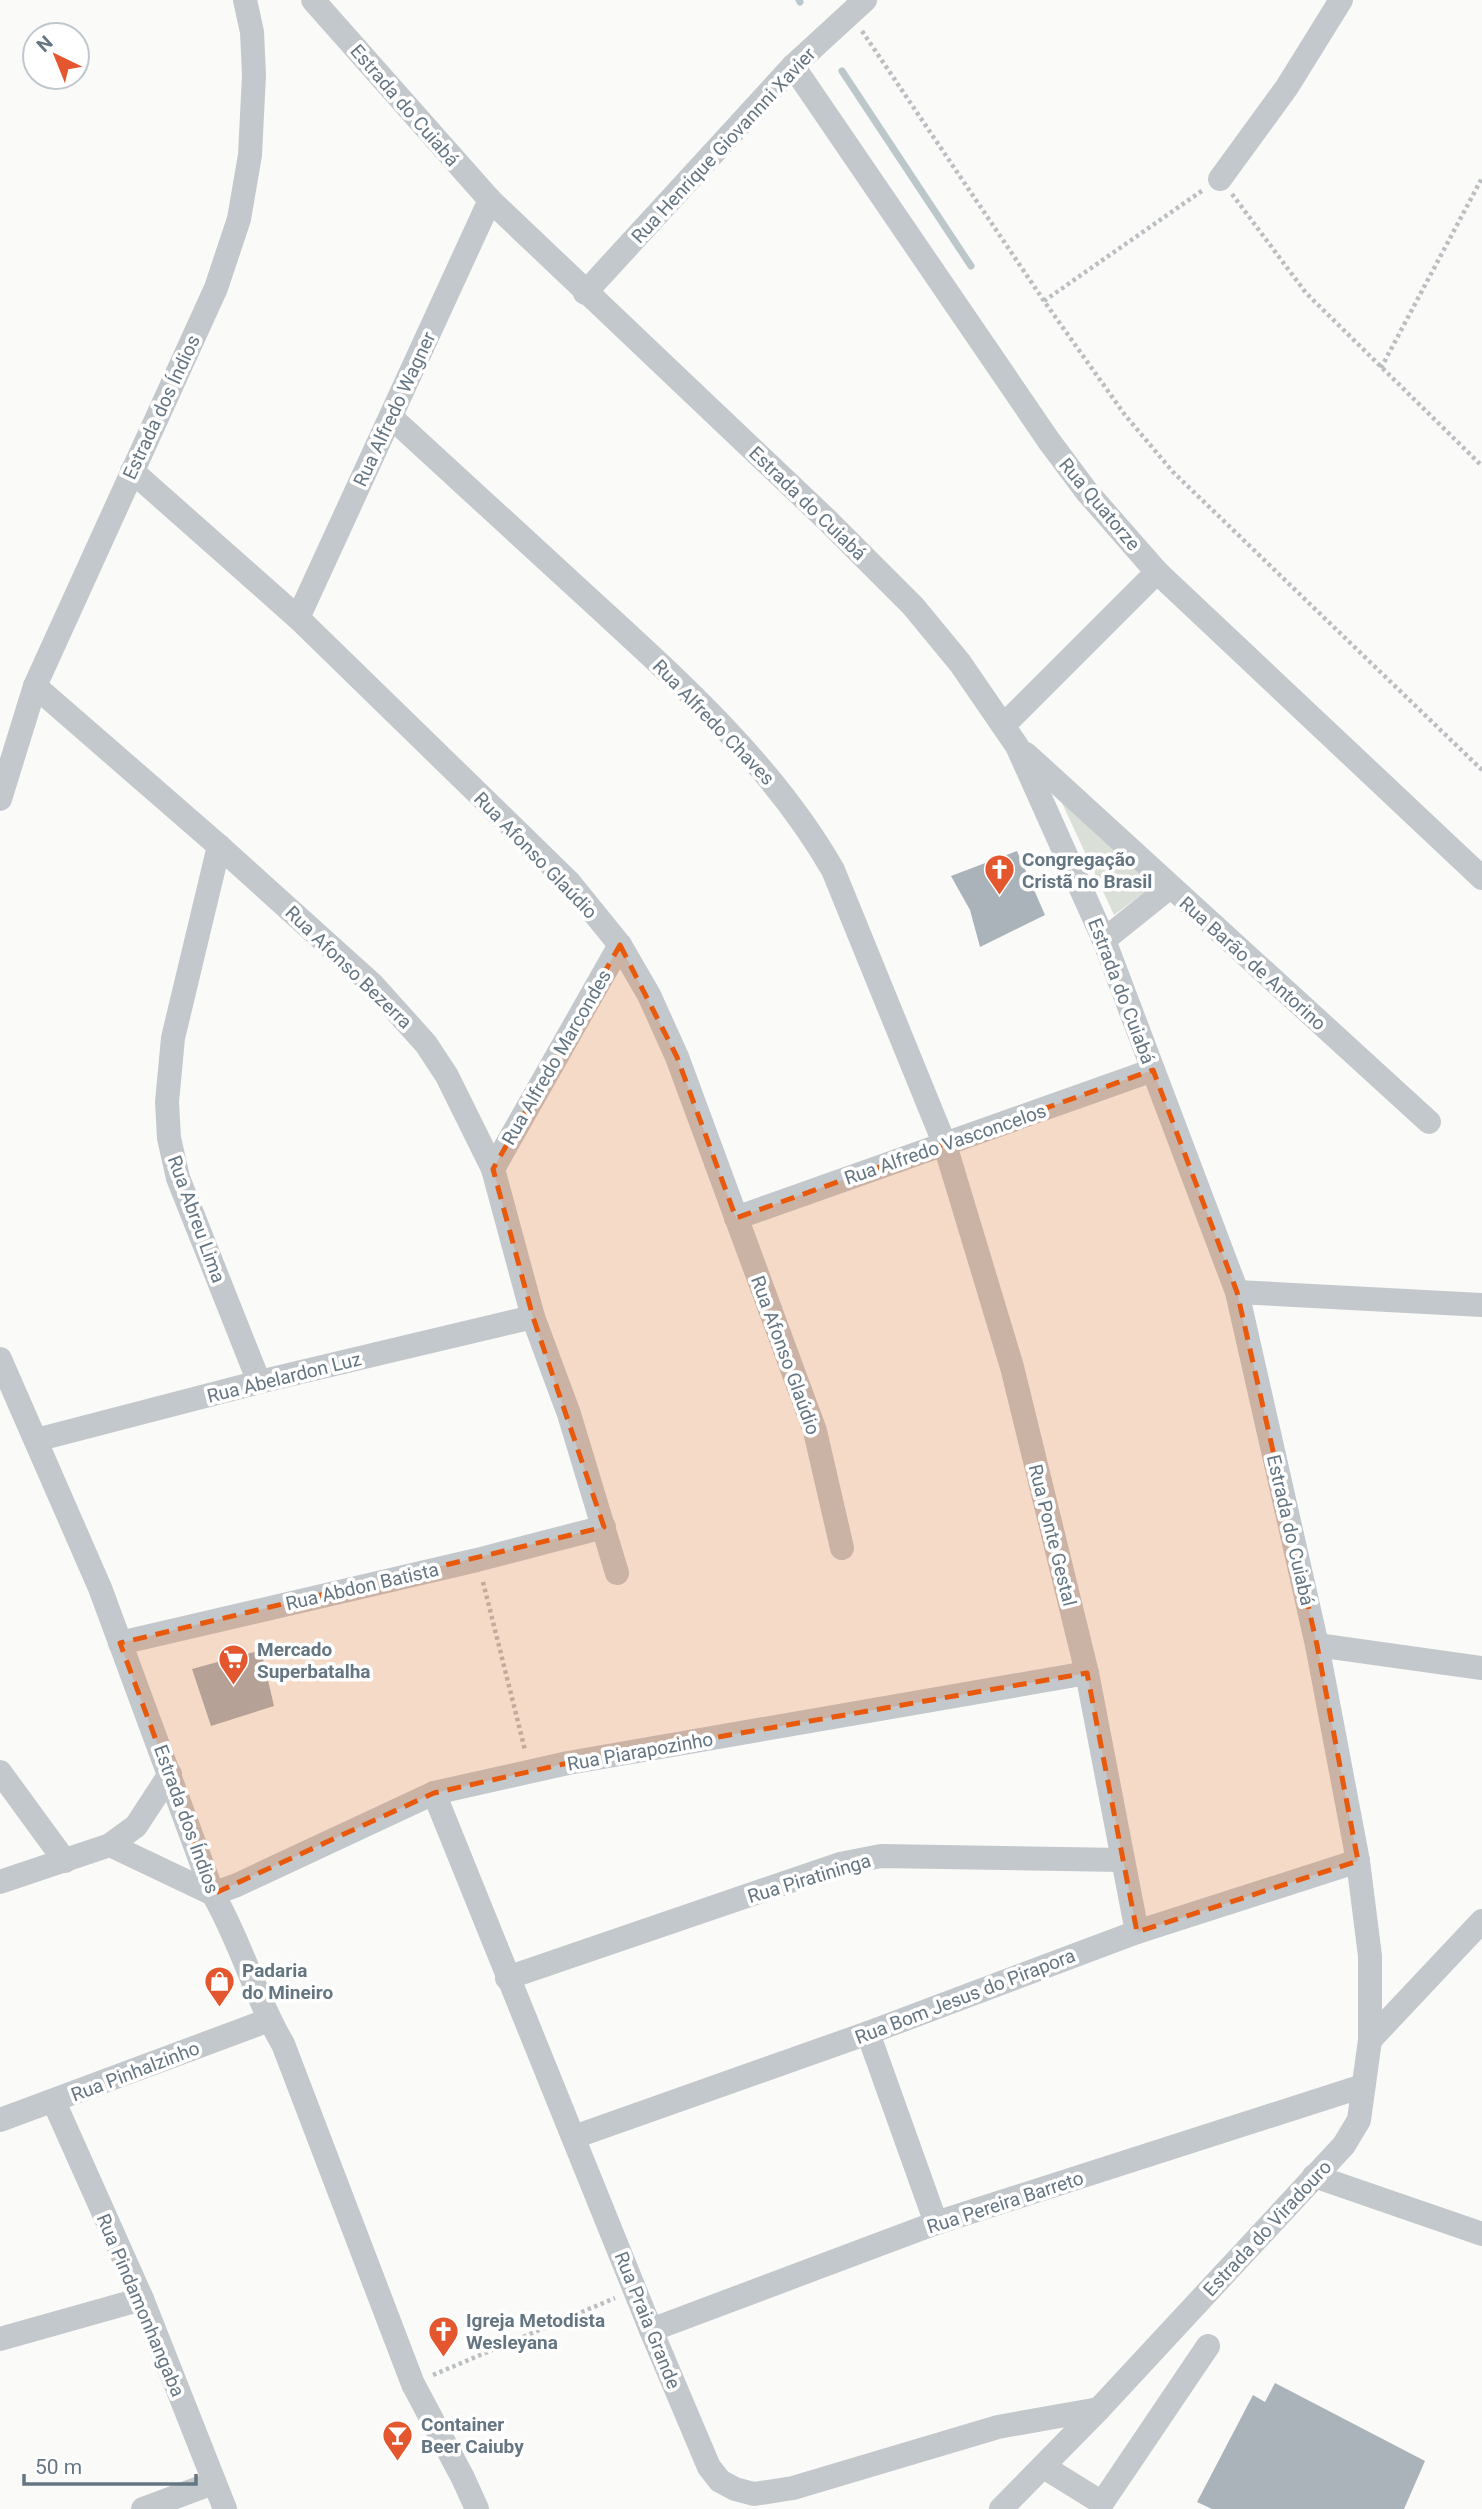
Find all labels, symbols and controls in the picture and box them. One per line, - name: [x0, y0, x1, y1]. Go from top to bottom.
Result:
- north arrow: [21, 21, 91, 91]
- text: N: [32, 31, 57, 57]
- street label: Estrada do Cuiabá: [345, 40, 464, 171]
- street label: Rua Henrique Giovannni Xavier: [627, 42, 821, 248]
- street label: Rua Alfredo Wagner: [349, 328, 441, 490]
- street label: Estrada dos Índios: [118, 331, 205, 483]
- street label: Estrada do Cuiabá: [744, 442, 871, 565]
- street label: Rua Quatorze: [1054, 453, 1145, 555]
- street label: Rua Alfredo Chaves: [648, 655, 779, 790]
- street label: Rua Afonso Glaúdio: [469, 787, 602, 924]
- place label: Congregação Cristã no Brasil: [1022, 848, 1152, 893]
- church icon: Congregação Cristã no Brasil: [982, 853, 1016, 897]
- street label: Rua Barão de Antorino: [1175, 892, 1331, 1035]
- street label: Rua Afonso Bezerra: [281, 901, 417, 1034]
- street label: Estrada do Cuiabá: [1083, 915, 1160, 1067]
- street label: Rua Alfredo Marcondes: [497, 966, 616, 1149]
- street label: Rua Alfredo Vasconcelos: [841, 1099, 1049, 1190]
- street label: Rua Abreu Lima: [163, 1152, 230, 1286]
- street label: Rua Afonso Glaúdio: [746, 1273, 825, 1438]
- street label: Rua Abelardon Luz: [205, 1347, 364, 1408]
- street label: Estrada do Cuiabá: [1262, 1452, 1319, 1608]
- street label: Rua Ponte Gestal: [1024, 1462, 1081, 1608]
- street label: Rua Abdon Batista: [283, 1558, 441, 1615]
- place label: Mercado Superbatalha: [257, 1638, 371, 1683]
- supermarket icon: Mercado Superbatalha: [217, 1643, 251, 1687]
- street label: Rua Piarapozinho: [565, 1727, 715, 1776]
- street label: Estrada dos Índios: [149, 1742, 224, 1897]
- street label: Rua Piratininga: [745, 1849, 874, 1908]
- street label: Rua Bom Jesus do Pirapora: [852, 1944, 1078, 2049]
- place label: Padaria do Mineiro: [242, 1959, 333, 2004]
- shop icon: Padaria do Mineiro: [202, 1964, 236, 2008]
- street label: Rua Pinhalzinho: [68, 2036, 203, 2106]
- street label: Estrada do Viradouro: [1198, 2156, 1336, 2301]
- street label: Rua Pereira Barreto: [924, 2166, 1086, 2239]
- street label: Rua Pindamonhangaba: [92, 2210, 190, 2400]
- street label: Rua Praia Grande: [610, 2248, 686, 2392]
- place label: Igreja Metodista Wesleyana: [466, 2309, 605, 2354]
- church icon: Igreja Metodista Wesleyana: [426, 2314, 460, 2358]
- place label: Container Beer Caiuby: [421, 2413, 524, 2458]
- bar icon: Container Beer Caiuby: [381, 2418, 415, 2462]
- scale bar: [24, 2442, 196, 2486]
- text: 50 m: [35, 2455, 82, 2479]

